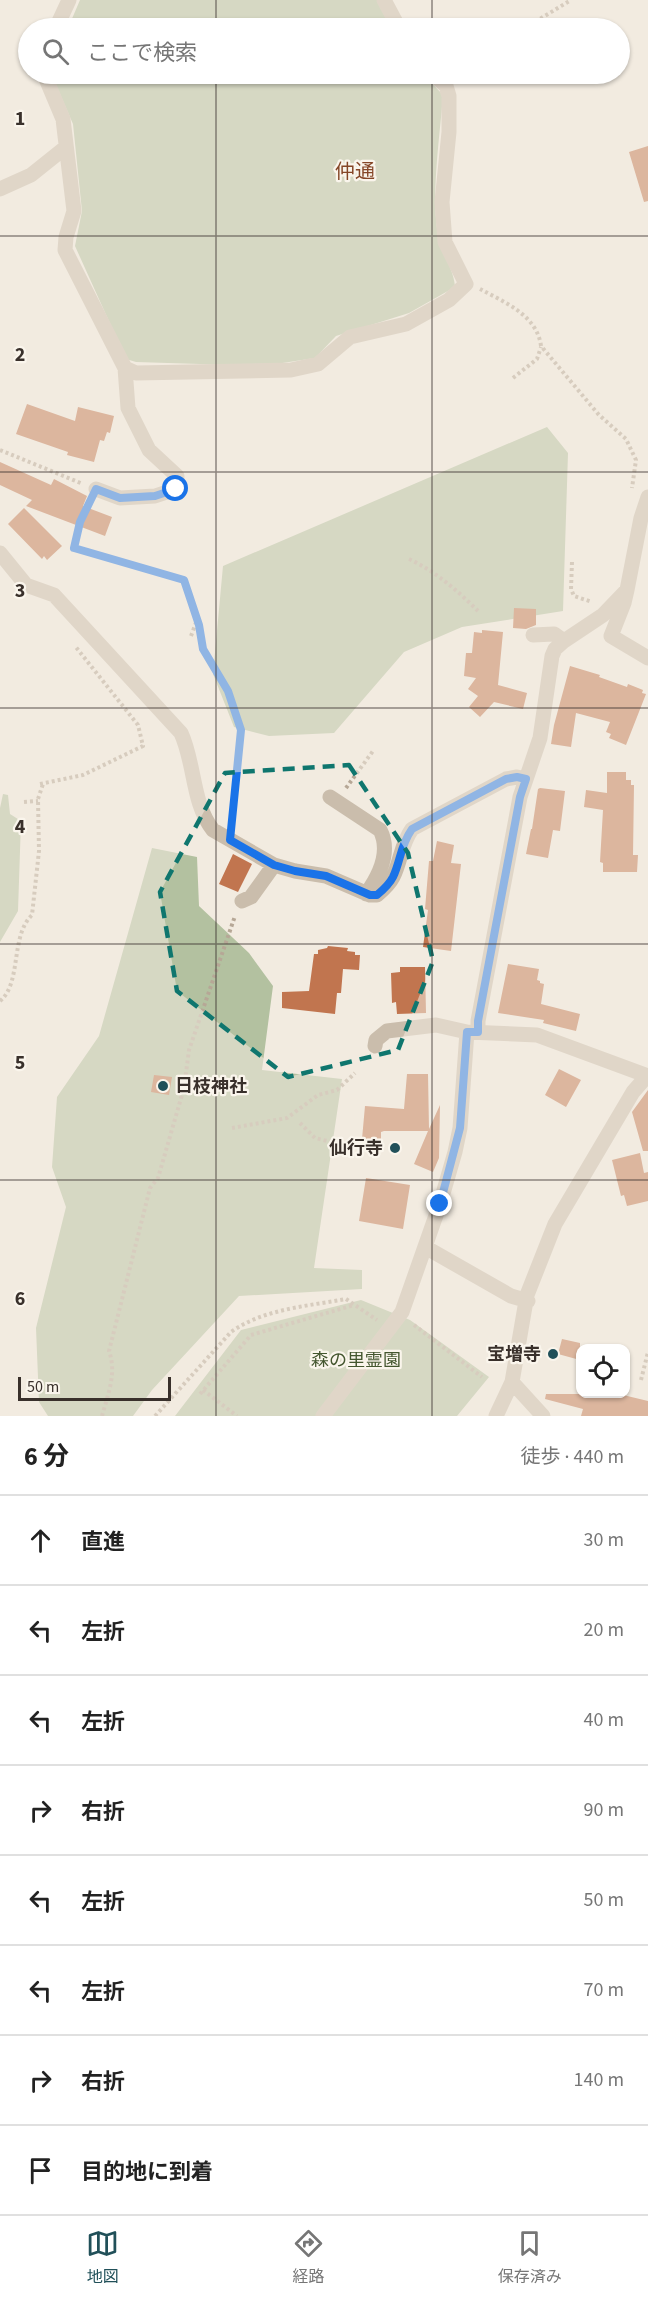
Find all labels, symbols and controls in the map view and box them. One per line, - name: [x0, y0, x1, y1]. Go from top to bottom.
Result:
- search box: [18, 18, 630, 84]
- icon: search: [39, 35, 72, 68]
- text: ここで検索: [87, 37, 197, 69]
- text: 1: [15, 105, 25, 133]
- district label: 仲通: [335, 158, 375, 186]
- text: 2: [15, 341, 25, 369]
- route start: [162, 475, 188, 501]
- text: 3: [15, 577, 25, 605]
- text: 4: [15, 813, 26, 841]
- text: 5: [15, 1049, 25, 1077]
- place label: 日枝神社: [175, 1074, 247, 1099]
- marker: 日枝神社: [156, 1079, 170, 1093]
- place label: 仙行寺: [329, 1136, 383, 1161]
- marker: 仙行寺: [388, 1141, 402, 1155]
- route end: [426, 1190, 452, 1216]
- text: 6: [15, 1285, 25, 1313]
- place label: 宝増寺: [487, 1342, 541, 1367]
- map controls: [576, 1344, 630, 1398]
- button: locate: [576, 1344, 630, 1398]
- marker: 宝増寺: [546, 1347, 560, 1361]
- park label: 森の里霊園: [311, 1348, 401, 1373]
- scale bar: [18, 1374, 171, 1402]
- text: 50 m: [27, 1376, 59, 1398]
- text: 6 分: [24, 1438, 69, 1475]
- text: 徒歩 · 440 m: [521, 1443, 624, 1471]
- icon: ahead: [24, 1524, 57, 1557]
- text: 直進: [81, 1526, 125, 1558]
- text: 30 m: [584, 1526, 624, 1554]
- icon: left: [24, 1614, 57, 1647]
- text: 左折: [81, 1616, 125, 1648]
- text: 20 m: [584, 1616, 624, 1644]
- icon: left: [24, 1704, 57, 1737]
- text: 左折: [81, 1706, 125, 1738]
- text: 40 m: [584, 1706, 624, 1734]
- icon: right: [24, 1794, 57, 1827]
- text: 右折: [81, 1796, 125, 1828]
- text: 90 m: [584, 1796, 624, 1824]
- icon: left: [24, 1884, 57, 1917]
- text: 左折: [81, 1886, 125, 1918]
- text: 50 m: [584, 1886, 624, 1914]
- icon: left: [24, 1974, 57, 2007]
- text: 左折: [81, 1976, 125, 2008]
- text: 70 m: [584, 1976, 624, 2004]
- icon: right: [24, 2064, 57, 2097]
- text: 右折: [81, 2066, 125, 2098]
- text: 140 m: [574, 2066, 624, 2094]
- icon: arrive: [24, 2154, 57, 2187]
- text: 目的地に到着: [81, 2156, 213, 2188]
- tab: 地図: [86, 2227, 119, 2288]
- tab: 経路: [292, 2227, 325, 2288]
- tab: 保存済み: [498, 2227, 562, 2288]

